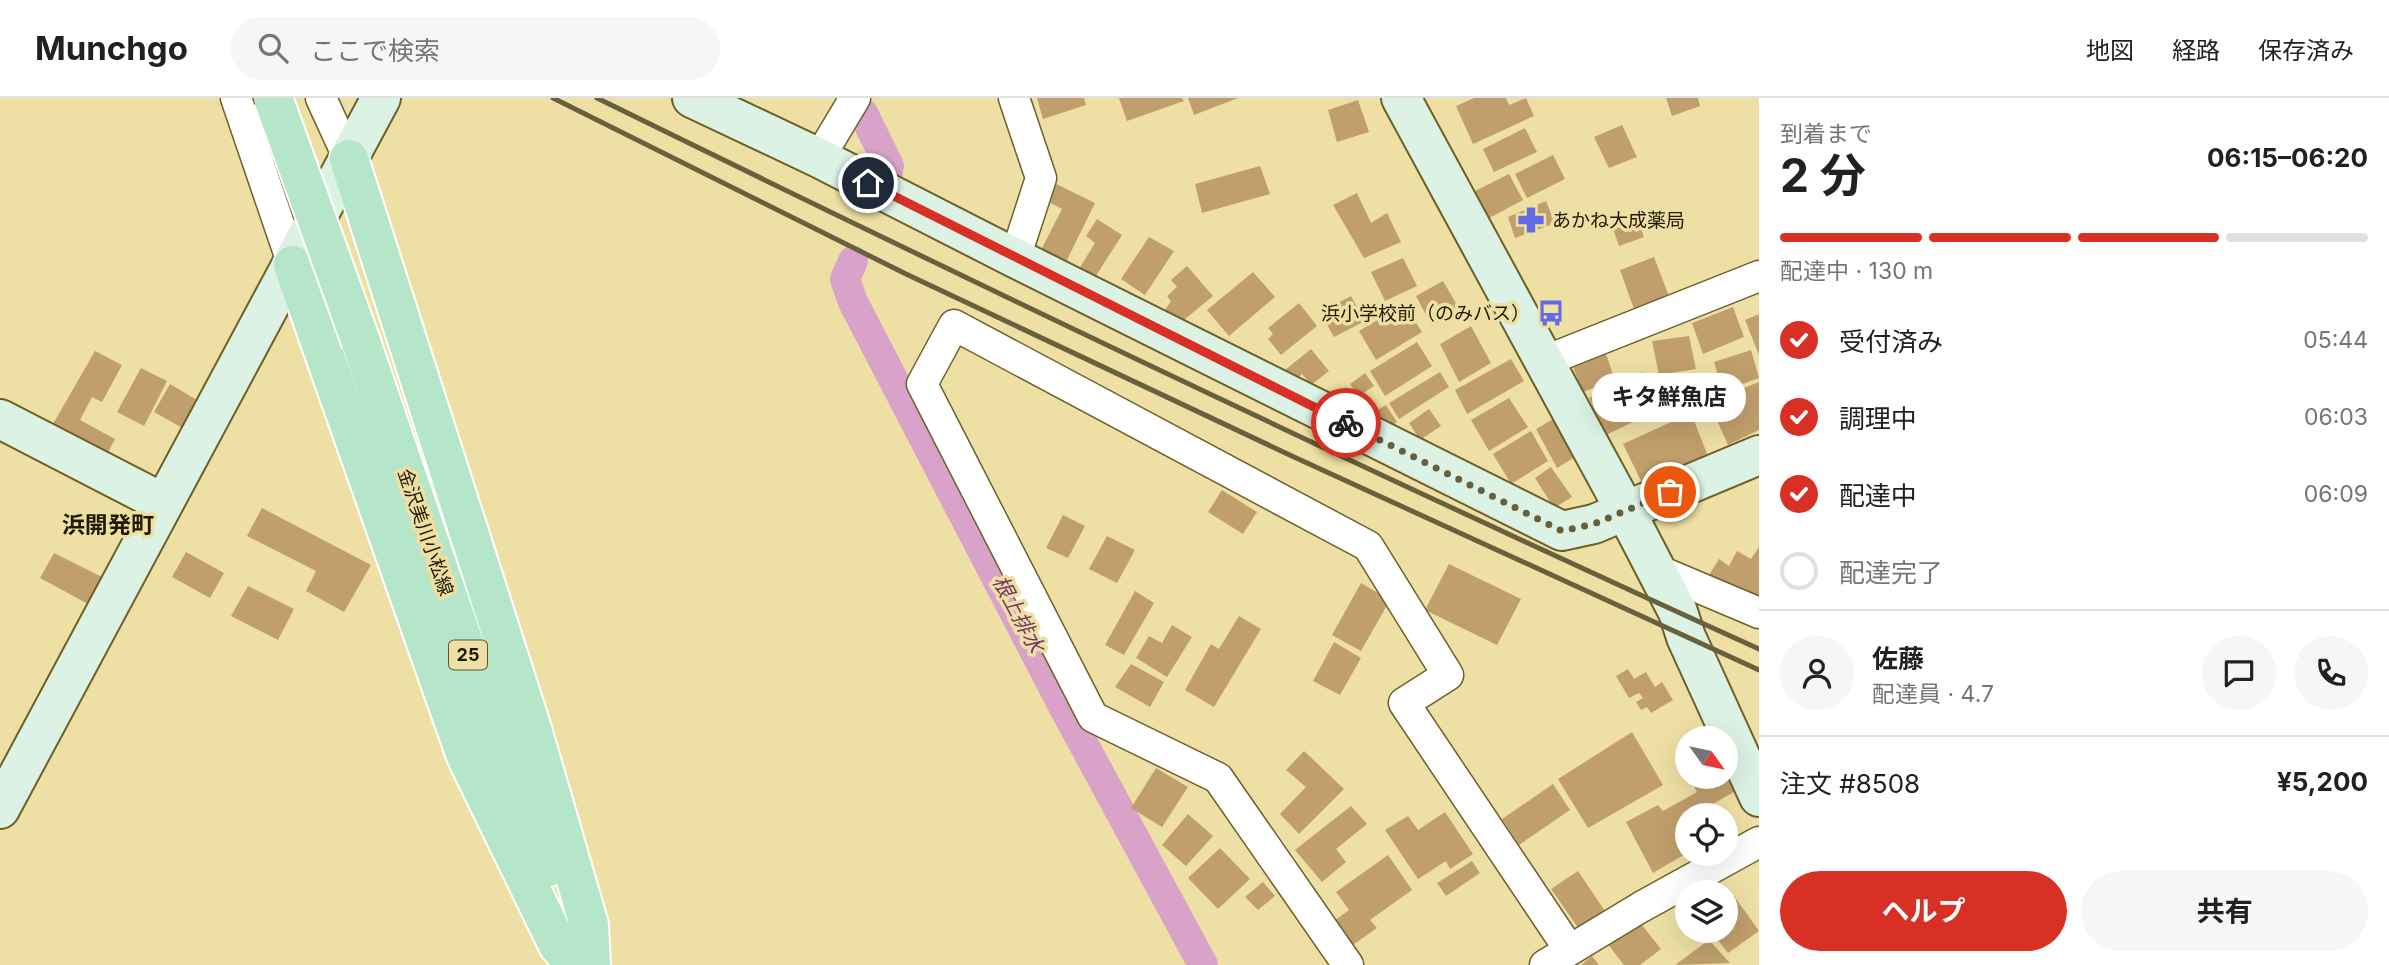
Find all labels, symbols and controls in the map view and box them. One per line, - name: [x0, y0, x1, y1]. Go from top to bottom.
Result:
- search box: [230, 17, 720, 80]
- text: Munchgo: [35, 28, 188, 68]
- icon: search: [254, 29, 292, 67]
- text: ここで検索: [310, 35, 440, 66]
- text: 地図: [2086, 36, 2134, 65]
- text: 経路: [2172, 36, 2220, 65]
- text: 保存済み: [2258, 36, 2354, 65]
- text: 到着まで: [1780, 120, 1872, 148]
- text: 06:15–06:20: [2207, 142, 2368, 173]
- text: 2 分: [1780, 147, 1866, 203]
- pin: [838, 153, 898, 213]
- icon: home: [849, 164, 887, 202]
- pharmacy icon: あかね大成薬局: [1516, 205, 1546, 235]
- place label: あかね大成薬局: [1552, 209, 1685, 232]
- text: 配達中 · 130 m: [1780, 257, 1933, 285]
- bus stop icon: 浜小学校前（のみバス）: [1536, 298, 1566, 328]
- place label: 浜小学校前（のみバス）: [1321, 302, 1530, 325]
- icon: check: [1780, 321, 1818, 359]
- text: 受付済み: [1839, 326, 1943, 357]
- text: 05:44: [2303, 326, 2368, 354]
- callout: キタ鮮魚店: [1593, 373, 1747, 422]
- text: キタ鮮魚店: [1612, 383, 1727, 411]
- courier: [1311, 388, 1381, 458]
- icon: check: [1780, 398, 1818, 436]
- text: 調理中: [1839, 403, 1917, 434]
- text: 06:03: [2304, 403, 2368, 431]
- icon: bike: [1327, 404, 1365, 442]
- pin: [1640, 462, 1700, 522]
- street label: 金沢美川小松線: [393, 466, 458, 599]
- icon: bag: [1651, 473, 1689, 511]
- icon: check: [1780, 475, 1818, 513]
- text: 配達中: [1839, 480, 1917, 511]
- text: 06:09: [2304, 480, 2368, 508]
- district label: 浜開発町: [62, 511, 154, 539]
- text: 配達完了: [1839, 557, 1943, 588]
- water label: 根上排水: [988, 571, 1050, 658]
- button: person: [1780, 636, 1854, 710]
- button: chat: [2202, 636, 2276, 710]
- button: phone: [2294, 636, 2368, 710]
- road number: 25: [449, 640, 487, 670]
- text: 佐藤: [1872, 643, 1924, 674]
- text: 配達員 · 4.7: [1872, 680, 1994, 708]
- north arrow: [1675, 726, 1738, 789]
- map controls: [1675, 726, 1738, 943]
- text: ¥5,200: [2277, 766, 2368, 797]
- text: 注文 #8508: [1780, 768, 1920, 799]
- button: locate: [1675, 803, 1738, 866]
- button: ヘルプ: [1780, 871, 2067, 951]
- button: 共有: [2081, 871, 2368, 951]
- button: layers: [1675, 880, 1738, 943]

